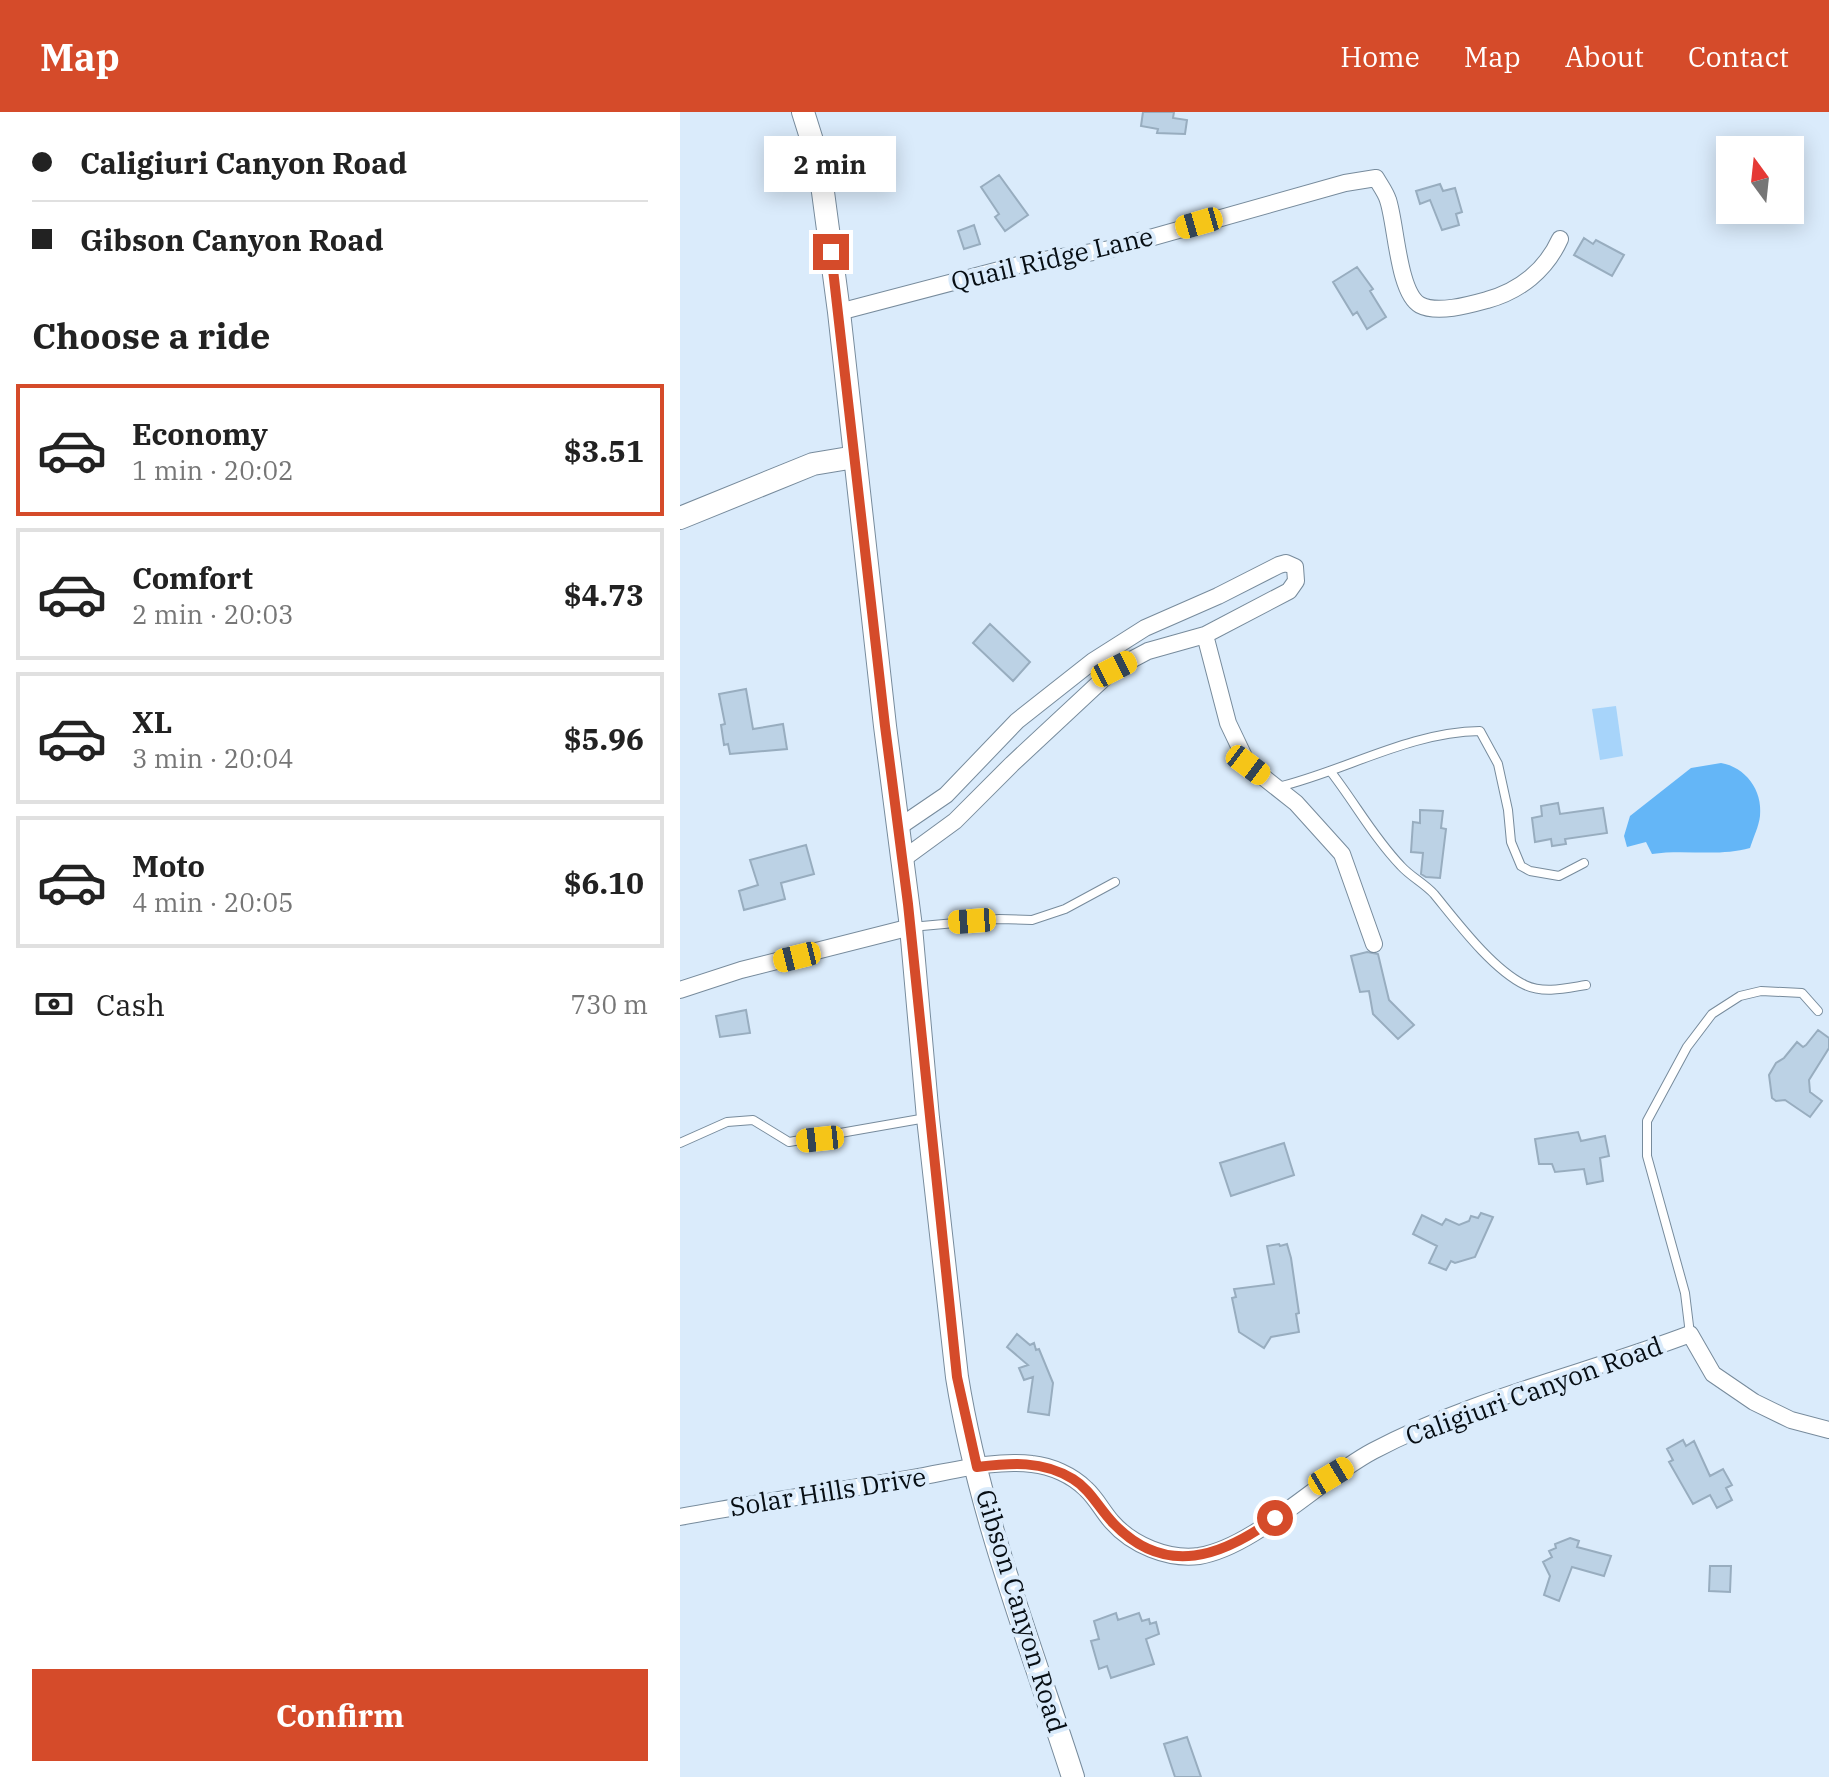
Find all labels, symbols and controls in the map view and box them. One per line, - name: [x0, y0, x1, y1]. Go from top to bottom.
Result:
- text: Map: [40, 32, 120, 81]
- text: Home: [1340, 38, 1420, 75]
- text: Map: [1464, 38, 1521, 75]
- text: About: [1565, 38, 1644, 75]
- text: Contact: [1688, 38, 1789, 75]
- callout: 2 min: [765, 136, 897, 192]
- north arrow: [1716, 136, 1804, 224]
- map controls: [1716, 136, 1804, 224]
- text: Caligiuri Canyon Road: [80, 143, 407, 182]
- text: 2 min: [794, 147, 866, 181]
- car: [1173, 205, 1225, 241]
- street label: Quail Ridge Lane: [947, 218, 1156, 298]
- text: Gibson Canyon Road: [80, 220, 384, 259]
- route end: [813, 234, 849, 270]
- text: Choose a ride: [32, 312, 271, 359]
- icon: car: [36, 414, 108, 486]
- text: Economy: [132, 414, 268, 453]
- text: $3.51: [564, 431, 644, 470]
- text: 1 min · 20:02: [132, 453, 294, 487]
- icon: car: [36, 558, 108, 630]
- text: Comfort: [132, 558, 253, 597]
- text: $4.73: [564, 575, 644, 614]
- text: 2 min · 20:03: [132, 597, 294, 631]
- car: [1087, 647, 1141, 691]
- icon: car: [36, 702, 108, 774]
- text: XL: [132, 702, 172, 741]
- text: $5.96: [564, 719, 644, 758]
- text: 3 min · 20:04: [132, 741, 294, 775]
- car: [1222, 741, 1274, 789]
- icon: car: [36, 846, 108, 918]
- text: Moto: [132, 846, 205, 885]
- text: $6.10: [564, 863, 644, 902]
- text: 4 min · 20:05: [132, 885, 294, 919]
- car: [947, 907, 997, 935]
- car: [771, 940, 823, 974]
- icon: cash: [32, 982, 76, 1026]
- text: Cash: [96, 985, 165, 1024]
- text: 730 m: [570, 987, 648, 1021]
- car: [795, 1125, 845, 1153]
- street label: Caligiuri Canyon Road: [1401, 1328, 1667, 1452]
- car: [1304, 1453, 1358, 1499]
- street label: Solar Hills Drive: [727, 1459, 928, 1523]
- street label: Gibson Canyon Road: [969, 1485, 1075, 1736]
- route start: [1257, 1500, 1293, 1536]
- button: Confirm: [32, 1669, 648, 1761]

